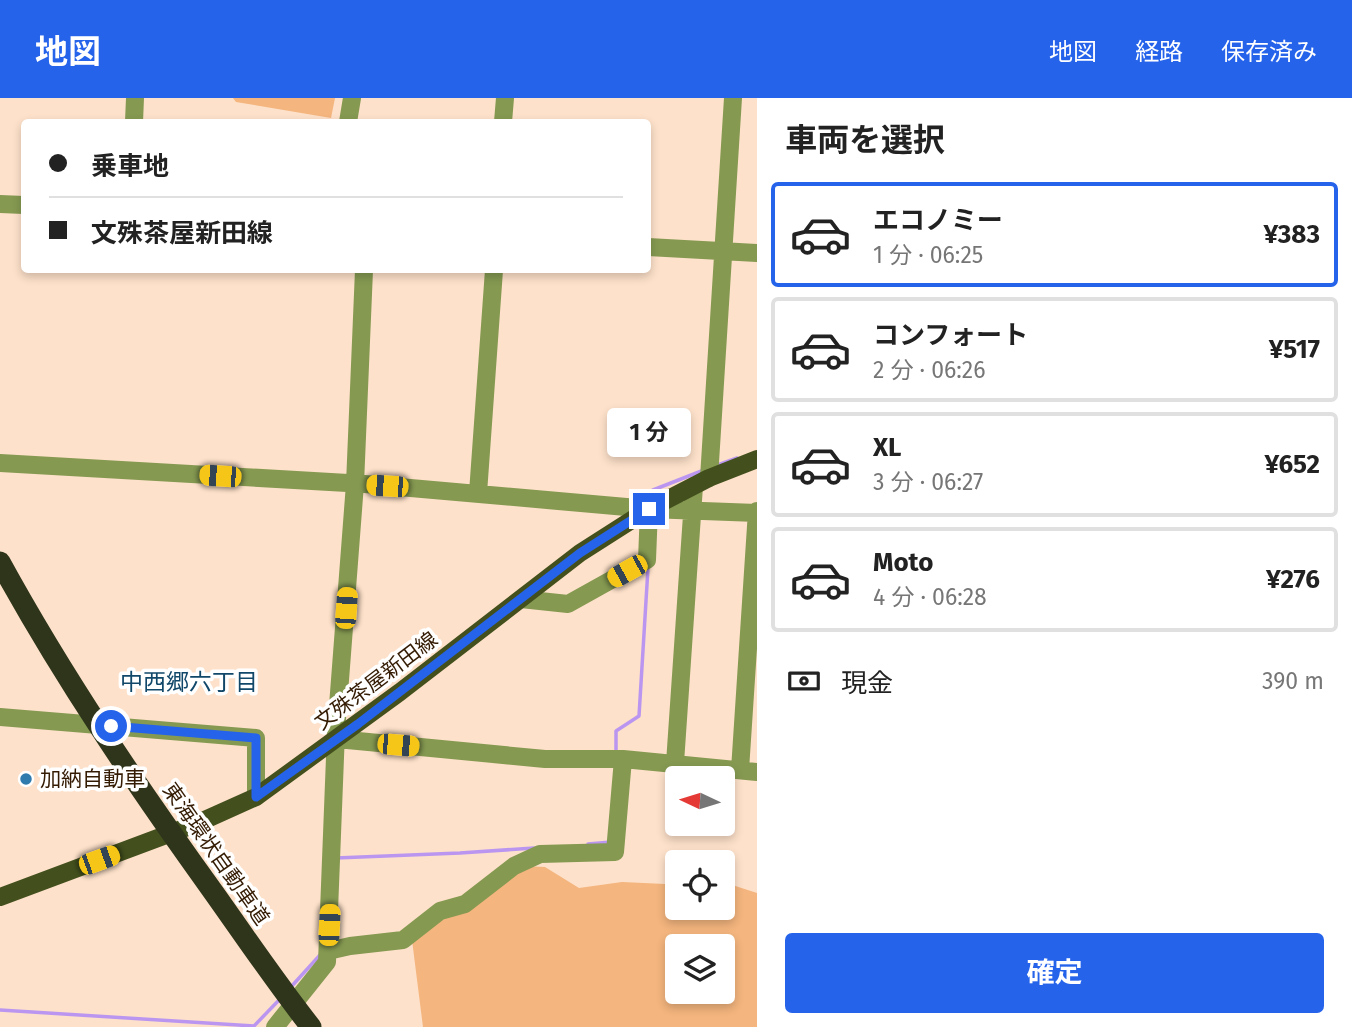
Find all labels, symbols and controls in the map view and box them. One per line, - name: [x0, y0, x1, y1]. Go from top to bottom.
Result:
- text: 地図: [35, 32, 101, 72]
- text: 地図: [1049, 38, 1097, 66]
- text: 経路: [1135, 38, 1183, 66]
- text: 保存済み: [1221, 38, 1317, 66]
- text: 車両を選択: [785, 121, 945, 159]
- text: 乗車地: [91, 151, 169, 182]
- icon: car: [789, 203, 852, 266]
- text: エコノミー: [873, 205, 1003, 236]
- text: 文殊茶屋新田線: [91, 218, 273, 249]
- text: ¥383: [1263, 219, 1320, 250]
- text: 1 分 · 06:25: [873, 241, 983, 269]
- icon: car: [789, 318, 852, 381]
- text: コンフォート: [873, 320, 1028, 351]
- text: ¥517: [1269, 334, 1320, 365]
- text: 2 分 · 06:26: [873, 356, 985, 384]
- callout: 1 分: [607, 408, 691, 456]
- text: 1 分: [629, 418, 669, 446]
- text: XL: [873, 432, 901, 463]
- icon: car: [789, 433, 852, 496]
- text: ¥652: [1264, 449, 1320, 480]
- car: [199, 464, 242, 488]
- text: 3 分 · 06:27: [873, 468, 983, 496]
- car: [366, 474, 409, 498]
- route end: [633, 493, 665, 525]
- text: Moto: [873, 547, 933, 578]
- icon: car: [789, 548, 852, 611]
- car: [604, 552, 651, 590]
- text: ¥276: [1266, 564, 1320, 595]
- text: 4 分 · 06:28: [873, 583, 987, 611]
- car: [335, 586, 358, 630]
- street label: 文殊茶屋新田線: [309, 626, 443, 736]
- icon: cash: [785, 662, 823, 700]
- text: 390 m: [1262, 667, 1324, 695]
- district label: 中西郷六丁目: [120, 668, 258, 696]
- text: 現金: [841, 668, 893, 699]
- route start: [95, 710, 127, 742]
- car: [377, 733, 420, 757]
- place label: 加納自動車: [40, 766, 145, 792]
- north arrow: [665, 766, 735, 836]
- map controls: [665, 766, 735, 1004]
- marker: 加納自動車: [18, 771, 34, 787]
- street label: 東海環状自動車道: [157, 778, 275, 930]
- car: [76, 843, 123, 877]
- button: locate: [665, 850, 735, 920]
- car: [318, 903, 341, 947]
- button: 確定: [785, 933, 1324, 1013]
- button: layers: [665, 934, 735, 1004]

